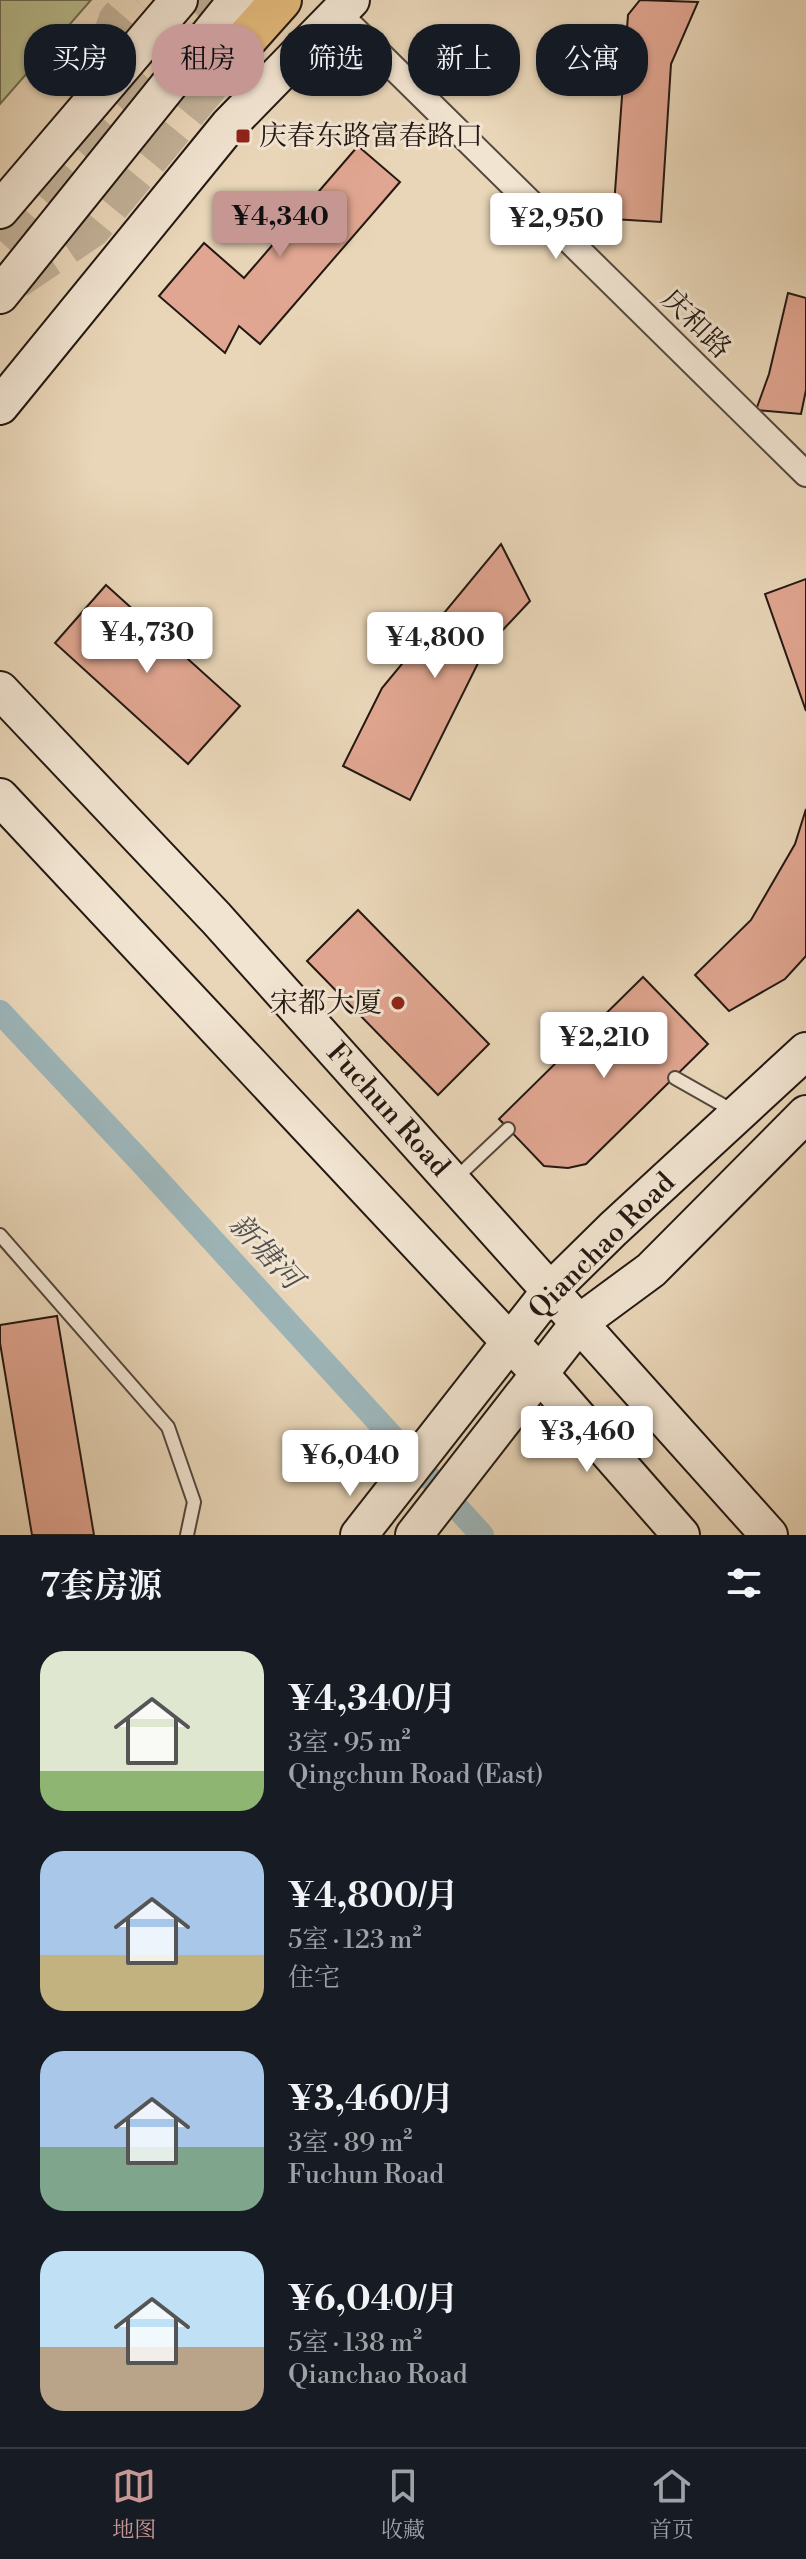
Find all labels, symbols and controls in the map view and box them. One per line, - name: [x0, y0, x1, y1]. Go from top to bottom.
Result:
- chip: 买房: [24, 24, 136, 96]
- chip: 租房: [152, 24, 264, 96]
- chip: 筛选: [280, 24, 392, 96]
- chip: 新上: [408, 24, 520, 96]
- chip: 公寓: [536, 24, 648, 96]
- place label: 庆春东路富春路口: [259, 119, 483, 154]
- marker: 庆春东路富春路口: [234, 127, 252, 145]
- pin: ¥4,340: [215, 191, 345, 259]
- pin: ¥2,950: [491, 193, 621, 261]
- text: ¥4,340: [231, 201, 329, 233]
- text: ¥2,950: [508, 203, 604, 235]
- street label: 庆和路: [654, 282, 738, 366]
- pin: ¥4,730: [82, 607, 212, 675]
- pin: ¥4,800: [370, 612, 500, 680]
- text: ¥4,730: [100, 617, 194, 649]
- text: ¥4,800: [385, 622, 485, 654]
- place label: 宋都大厦: [270, 986, 382, 1021]
- marker: 宋都大厦: [389, 994, 407, 1012]
- pin: ¥2,210: [539, 1012, 669, 1080]
- text: ¥2,210: [558, 1022, 650, 1054]
- street label: Fuchun Road: [319, 1036, 457, 1184]
- street label: Qianchao Road: [521, 1165, 683, 1327]
- water label: 新塘河: [220, 1206, 313, 1302]
- pin: ¥3,460: [522, 1406, 652, 1474]
- text: ¥3,460: [539, 1416, 635, 1448]
- pin: ¥6,040: [285, 1430, 415, 1498]
- text: ¥6,040: [300, 1440, 400, 1472]
- icon: filters: [722, 1561, 766, 1605]
- text: 7套房源: [40, 1566, 162, 1608]
- text: ¥4,340/月: [288, 1679, 456, 1721]
- icon: home: [104, 1683, 200, 1779]
- text: 3室 · 95 m²: [288, 1727, 411, 1759]
- text: Qingchun Road (East): [288, 1759, 544, 1791]
- text: ¥4,800/月: [288, 1876, 459, 1918]
- icon: home: [104, 1883, 200, 1979]
- text: 5室 · 123 m²: [288, 1924, 421, 1956]
- text: 住宅: [288, 1962, 340, 1994]
- text: ¥3,460/月: [288, 2079, 454, 2121]
- icon: home: [104, 2083, 200, 2179]
- text: 3室 · 89 m²: [288, 2127, 412, 2159]
- text: Fuchun Road: [288, 2159, 444, 2191]
- text: ¥6,040/月: [288, 2279, 459, 2321]
- icon: home: [104, 2283, 200, 2379]
- text: 5室 · 138 m²: [288, 2327, 422, 2359]
- text: Qianchao Road: [288, 2359, 467, 2391]
- tab: 地图: [112, 2464, 156, 2544]
- tab: 收藏: [381, 2464, 425, 2544]
- tab: 首页: [650, 2464, 694, 2544]

